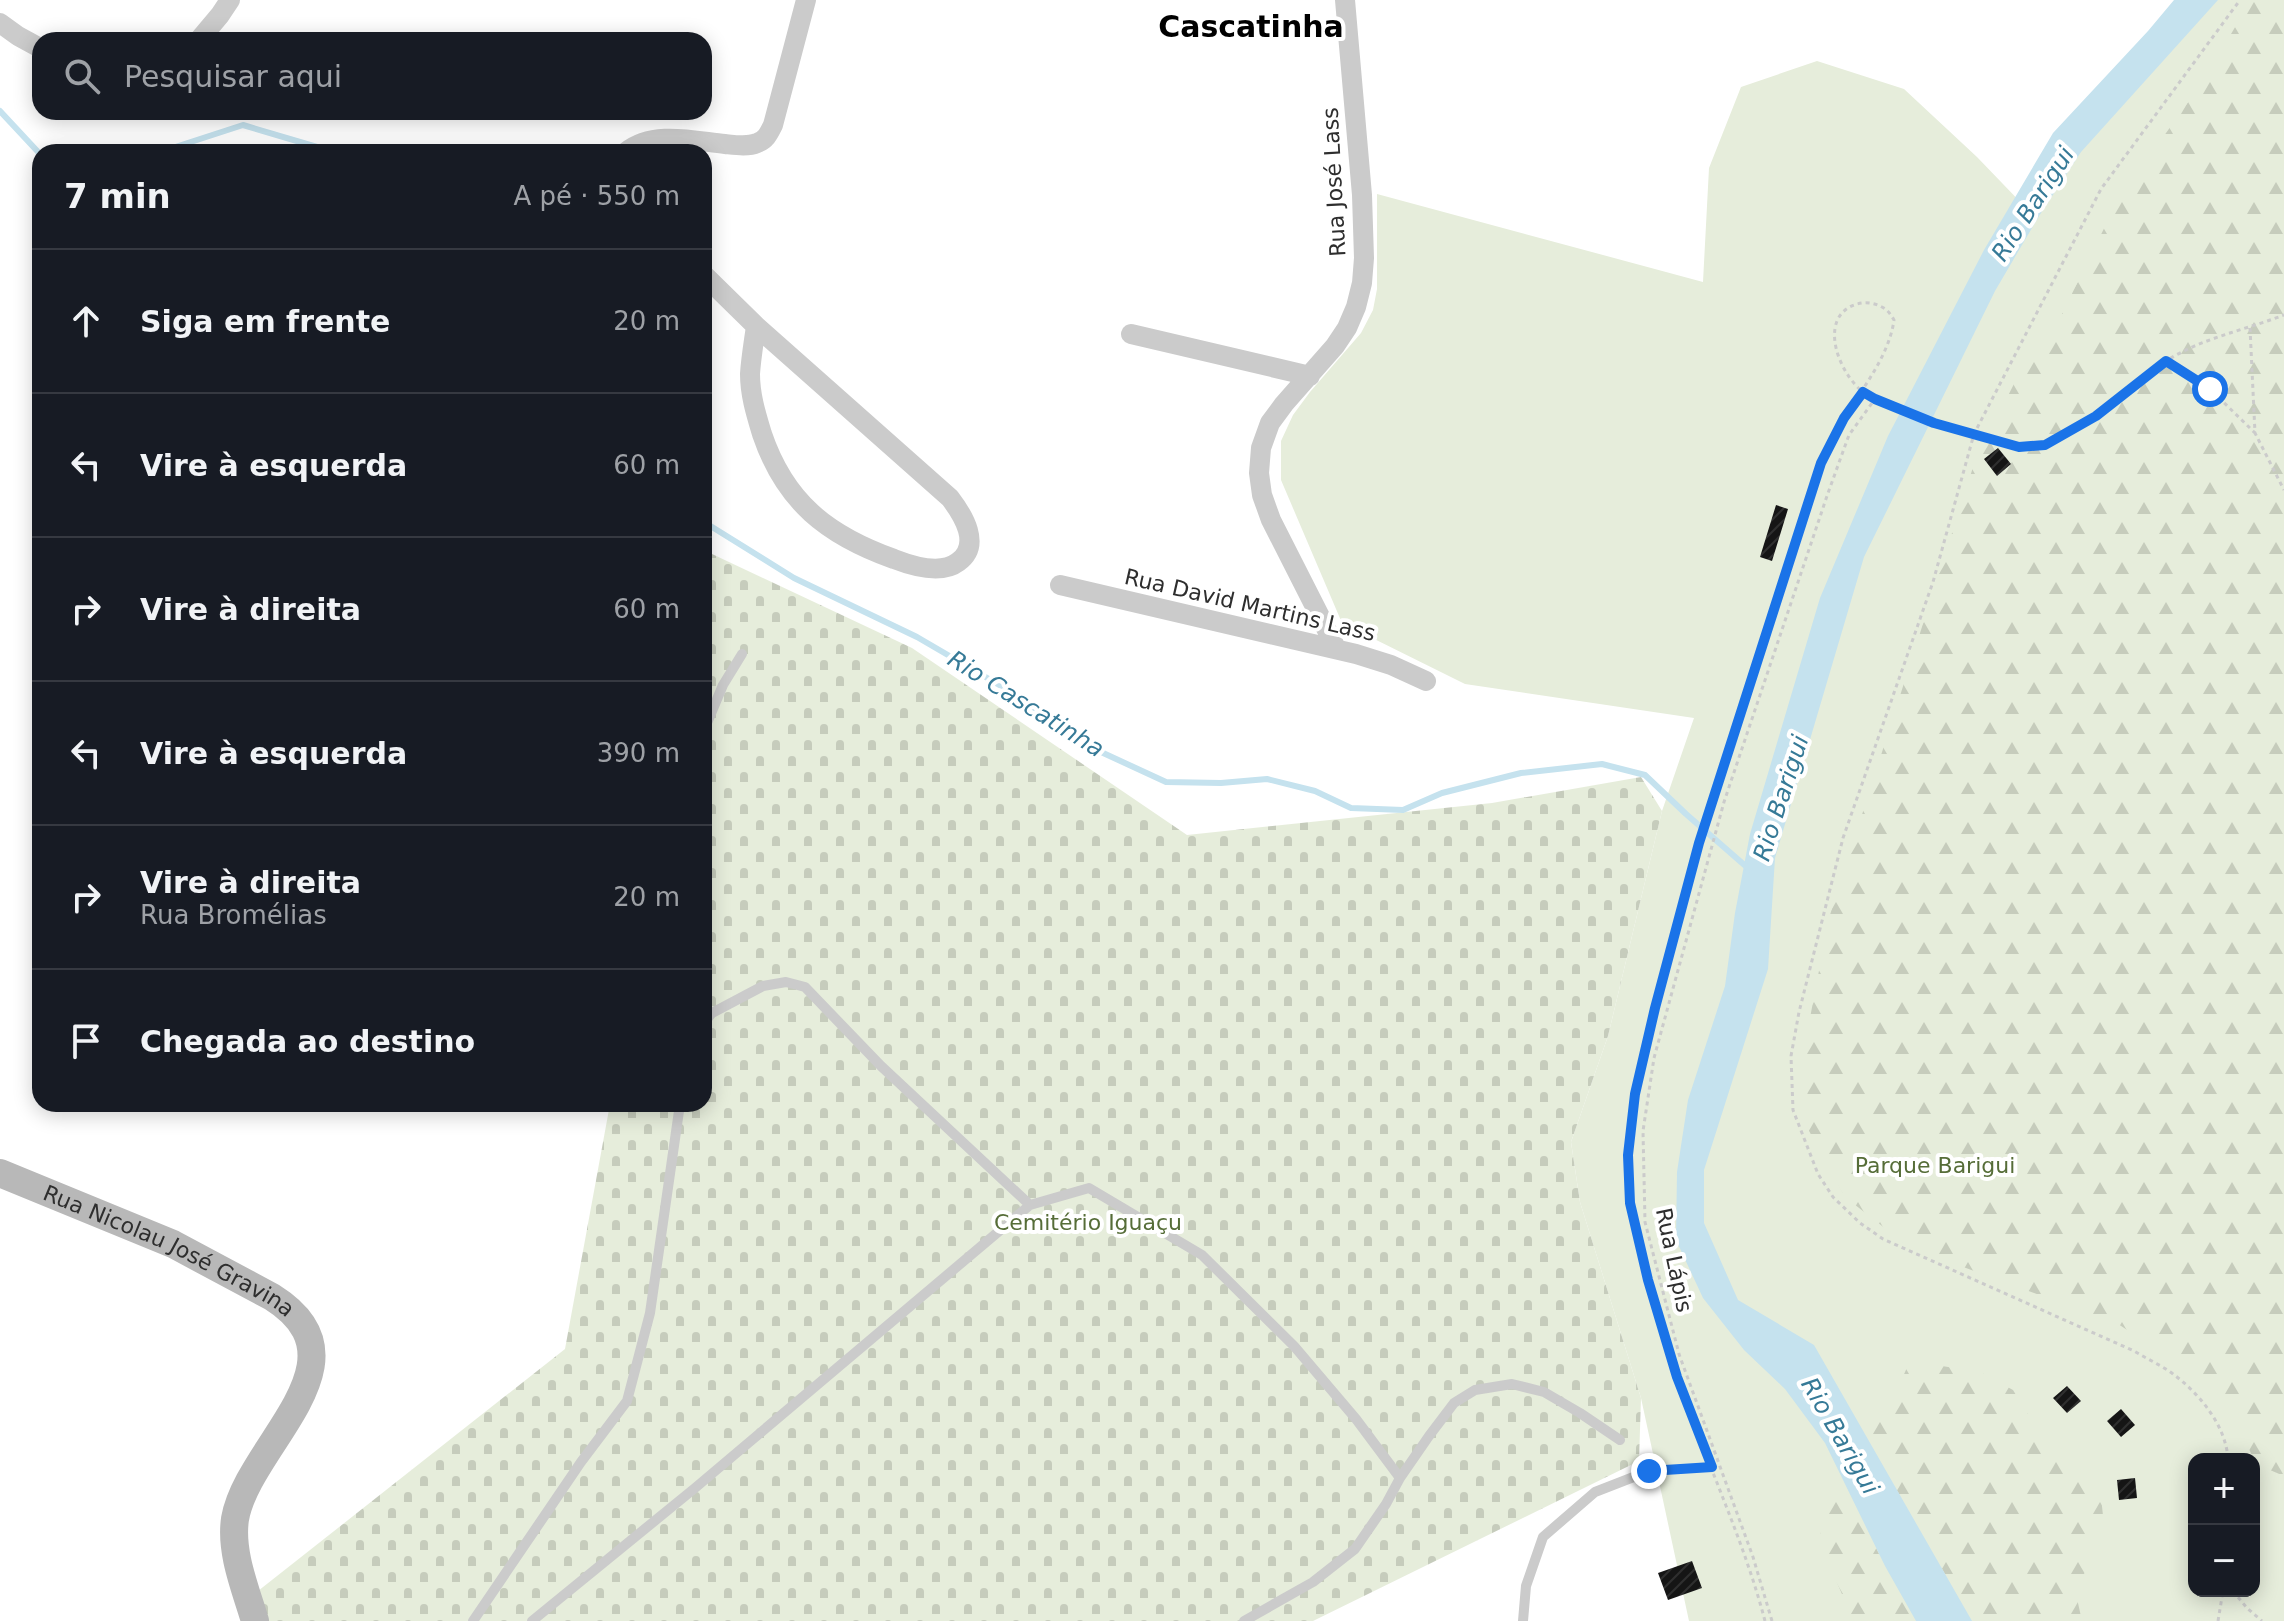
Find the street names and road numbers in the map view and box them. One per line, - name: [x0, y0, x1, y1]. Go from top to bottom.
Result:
- street label: Rua José Lass: [1318, 107, 1350, 257]
- street label: Rua David Martins Lass: [1122, 564, 1378, 646]
- street label: Rua Nicolau José Gravina: [40, 1180, 300, 1321]
- street label: Rua Lápis: [1651, 1206, 1697, 1314]

